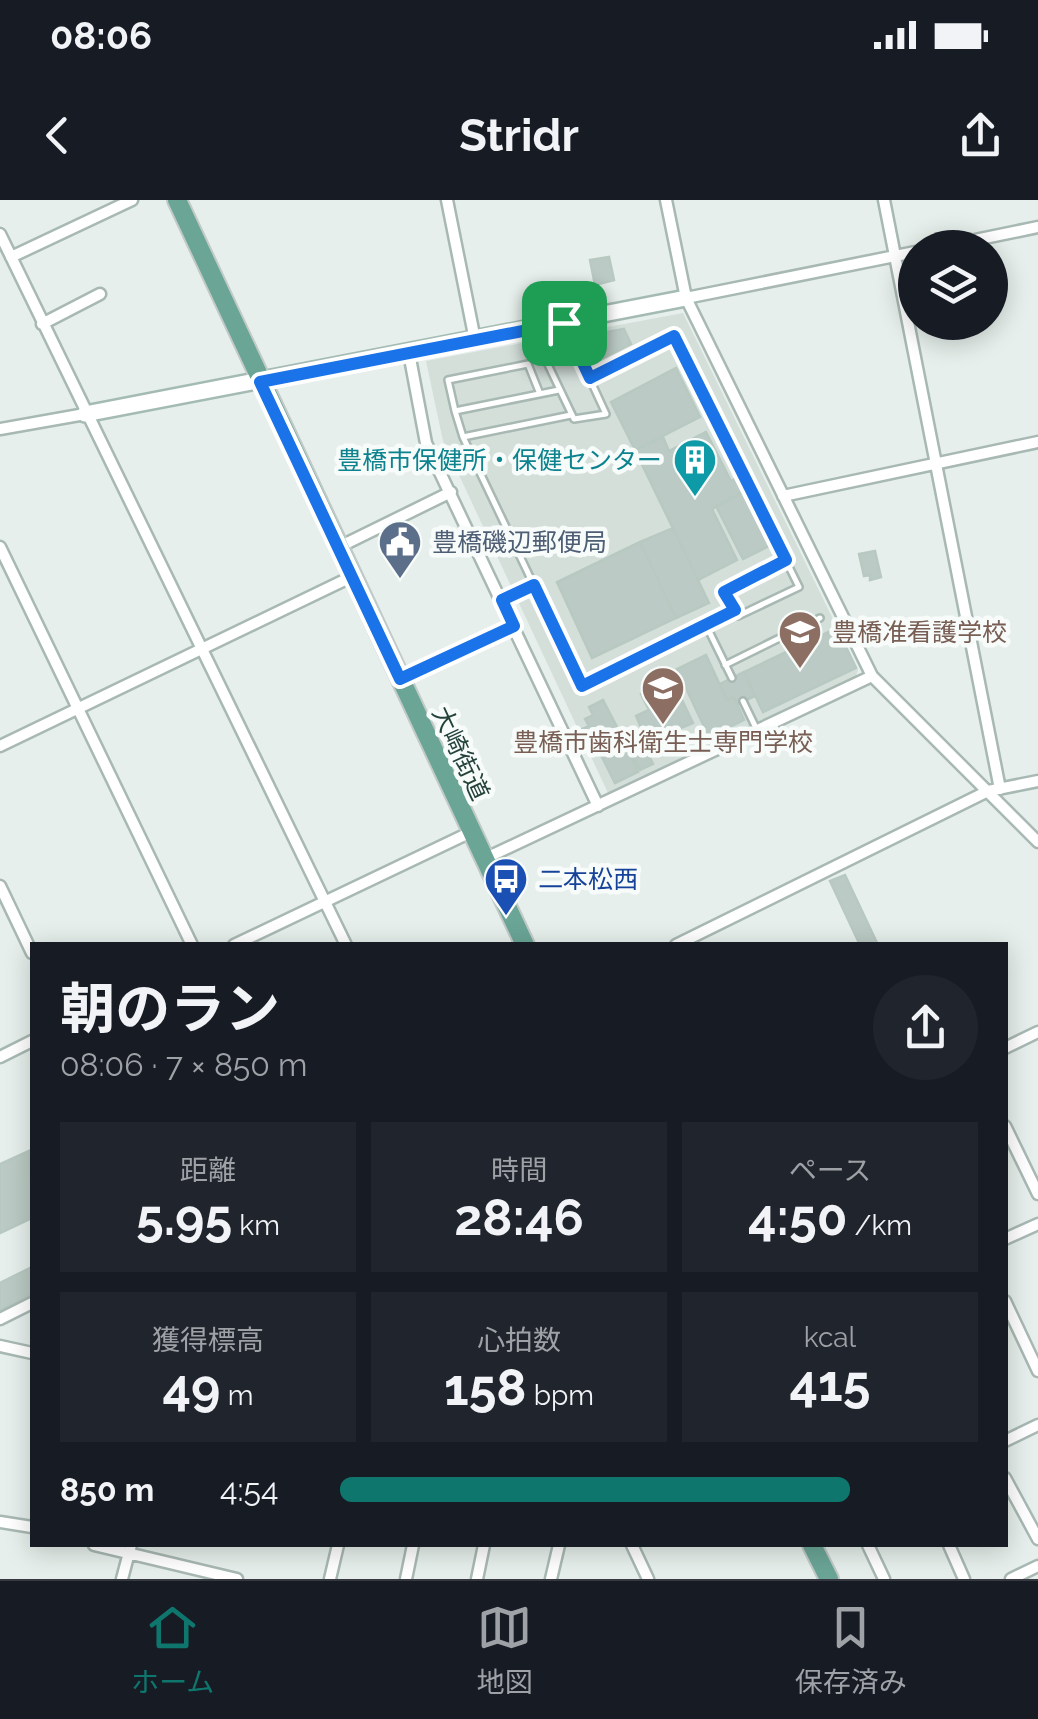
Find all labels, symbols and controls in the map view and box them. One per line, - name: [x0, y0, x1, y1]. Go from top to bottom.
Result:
- text: 08:06: [50, 13, 152, 58]
- icon: back: [30, 108, 85, 163]
- icon: share: [953, 108, 1008, 163]
- text: Stridr: [459, 109, 579, 162]
- map controls: [898, 230, 1008, 340]
- button: layers: [898, 230, 1008, 340]
- pin: [522, 281, 607, 366]
- icon: arrive: [537, 296, 592, 351]
- building icon: 豊橋市保健所・保健センター: [672, 437, 718, 498]
- place label: 豊橋市保健所・保健センター: [337, 445, 662, 475]
- public building icon: 豊橋磯辺郵便局: [377, 519, 423, 580]
- place label: 豊橋磯辺郵便局: [432, 527, 607, 557]
- school or university icon: 豊橋准看護学校: [777, 609, 823, 670]
- place label: 豊橋准看護学校: [832, 617, 1007, 647]
- school or university icon: 豊橋市歯科衛生士専門学校: [640, 665, 686, 726]
- street label: 大崎街道: [426, 701, 496, 805]
- place label: 豊橋市歯科衛生士専門学校: [513, 727, 813, 757]
- bus stop icon: 二本松西: [483, 856, 529, 917]
- place label: 二本松西: [538, 864, 638, 894]
- button: share: [873, 975, 978, 1080]
- text: 朝のラン: [60, 976, 280, 1041]
- text: 08:06 · 7 × 850 m: [60, 1046, 307, 1083]
- text: 距離: [180, 1154, 236, 1187]
- text: 時間: [491, 1154, 547, 1187]
- text: ペース: [789, 1154, 871, 1187]
- text: 5.95: [136, 1188, 232, 1247]
- text: 28:46: [454, 1188, 584, 1247]
- text: 4:50: [748, 1188, 847, 1247]
- text: km: [232, 1209, 280, 1242]
- text: /km: [847, 1209, 912, 1242]
- text: kcal: [804, 1321, 856, 1354]
- text: 獲得標高: [152, 1324, 264, 1357]
- text: 心拍数: [477, 1324, 561, 1357]
- text: 415: [790, 1354, 870, 1413]
- text: 49: [163, 1358, 221, 1417]
- text: 158: [444, 1358, 527, 1417]
- text: m: [221, 1379, 253, 1412]
- text: bpm: [527, 1379, 594, 1412]
- text: 850 m: [60, 1471, 154, 1508]
- text: 4:54: [220, 1471, 278, 1508]
- tab: ホーム: [131, 1600, 214, 1700]
- tab: 地図: [477, 1600, 533, 1700]
- tab: 保存済み: [795, 1600, 907, 1700]

